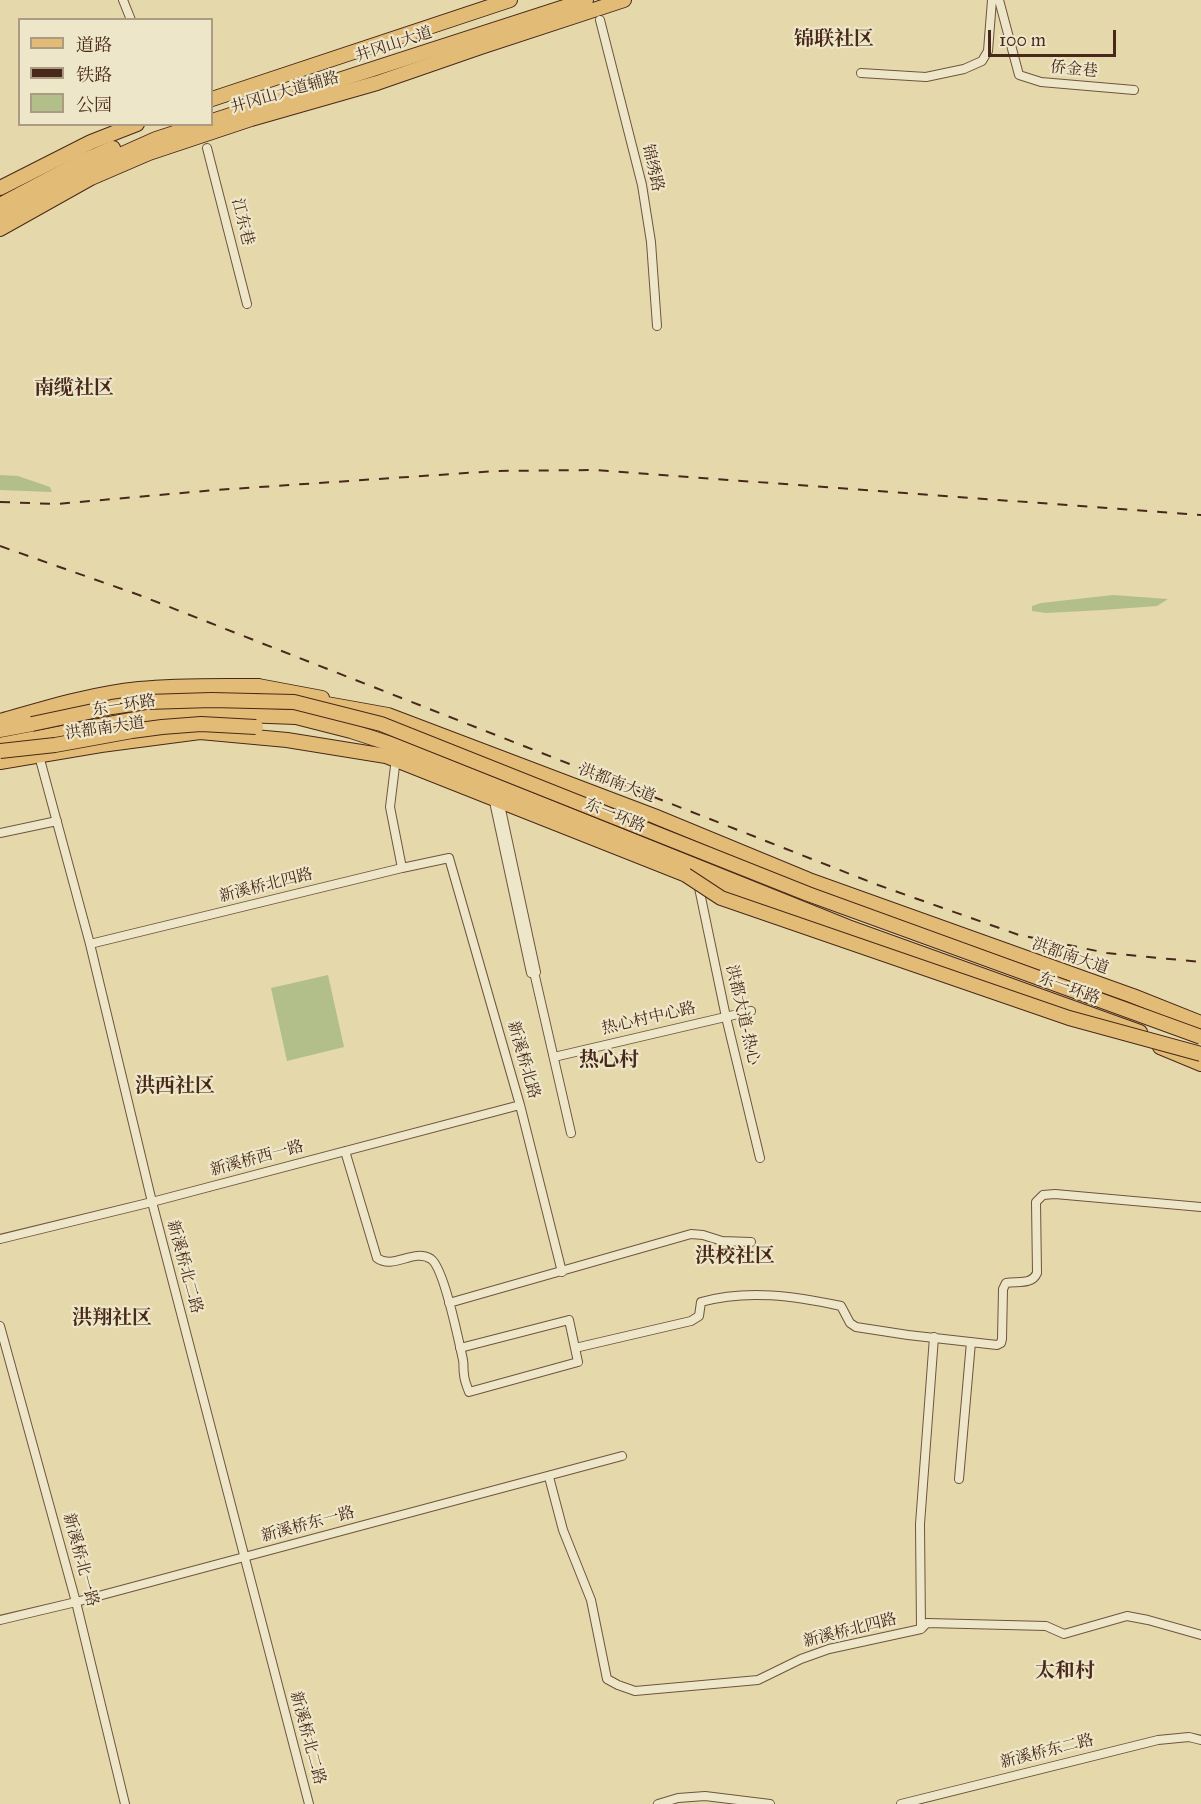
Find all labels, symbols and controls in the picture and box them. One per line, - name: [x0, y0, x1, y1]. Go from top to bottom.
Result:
- legend: [18, 18, 213, 126]
- scale bar: [991, 18, 1118, 56]
- street label: 井冈山大道: [353, 24, 435, 66]
- district label: 锦联社区: [794, 28, 874, 52]
- text: 100 m: [999, 29, 1046, 51]
- text: 道路: [76, 34, 112, 56]
- street label: 侨金巷: [1049, 58, 1099, 82]
- text: 铁路: [76, 64, 112, 86]
- street label: 井冈山大道辅路: [229, 68, 341, 118]
- text: 公园: [76, 94, 112, 116]
- street label: 锦绣路: [637, 142, 667, 194]
- street label: 江东巷: [227, 196, 257, 248]
- district label: 南缆社区: [34, 377, 114, 401]
- street label: 东一环路: [91, 692, 157, 720]
- street label: 洪都南大道: [64, 714, 146, 744]
- street label: 洪都南大道: [576, 761, 658, 807]
- street label: 东一环路: [582, 795, 648, 837]
- street label: 新溪桥北四路: [217, 865, 315, 907]
- street label: 洪都南大道: [1029, 935, 1111, 979]
- street label: 洪都大道-热心: [721, 963, 763, 1067]
- street label: 东一环路: [1036, 969, 1102, 1009]
- street label: 热心村中心路: [600, 999, 698, 1039]
- street label: 新溪桥北路: [503, 1019, 543, 1101]
- district label: 热心村: [579, 1049, 639, 1073]
- district label: 洪西社区: [135, 1075, 215, 1099]
- street label: 新溪桥西一路: [208, 1137, 306, 1181]
- street label: 新溪桥北二路: [162, 1218, 206, 1316]
- district label: 洪校社区: [695, 1245, 775, 1269]
- district label: 洪翔社区: [72, 1307, 152, 1331]
- street label: 新溪桥东一路: [259, 1503, 357, 1547]
- street label: 新溪桥北一路: [58, 1511, 102, 1609]
- street label: 新溪桥北四路: [801, 1610, 899, 1652]
- district label: 太和村: [1035, 1660, 1095, 1684]
- street label: 新溪桥北二路: [285, 1689, 329, 1787]
- street label: 新溪桥东二路: [998, 1731, 1096, 1773]

